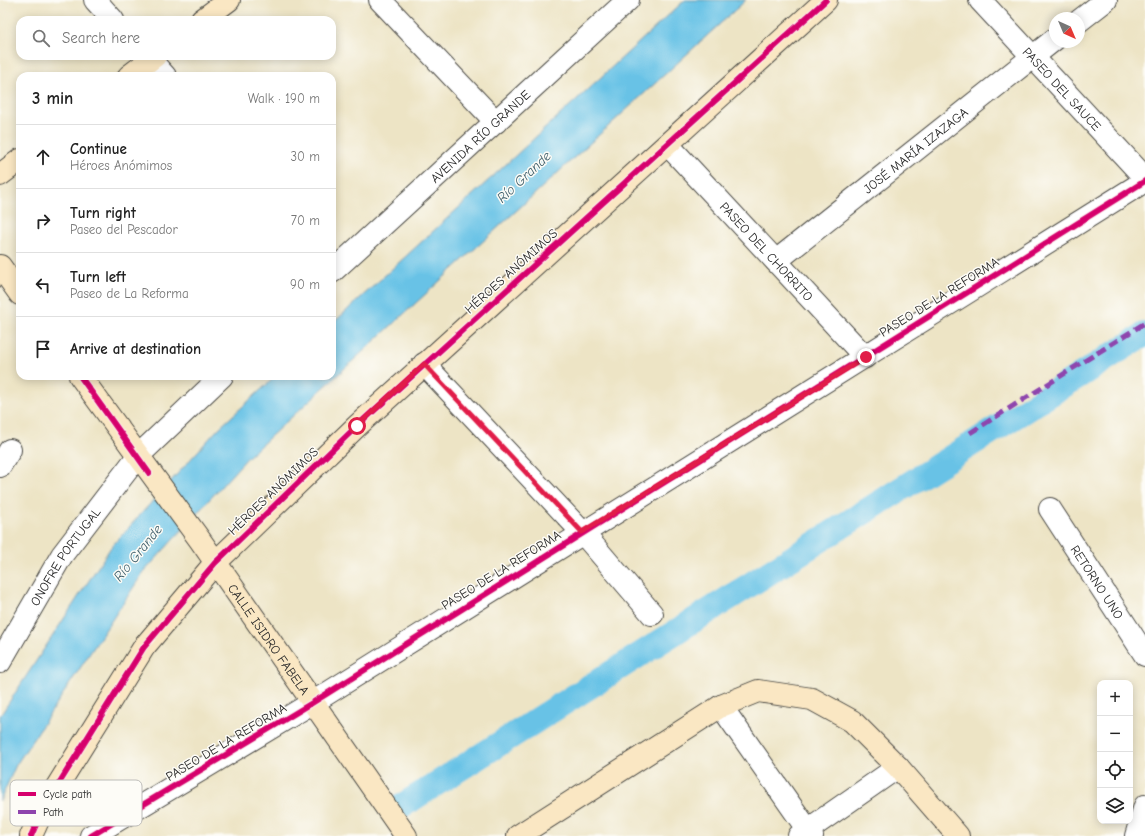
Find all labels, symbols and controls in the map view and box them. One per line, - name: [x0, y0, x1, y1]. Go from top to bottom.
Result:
- north arrow: [1049, 12, 1085, 48]
- search box: [16, 16, 336, 60]
- icon: search: [30, 27, 52, 49]
- text: Search here: [62, 29, 140, 47]
- street label: PASEO DEL SAUCE: [1020, 44, 1105, 134]
- street label: AVENIDA RÍO GRANDE: [427, 86, 533, 185]
- text: 3 min: [32, 89, 73, 108]
- text: Walk · 190 m: [248, 91, 320, 106]
- street label: JOSÉ MARÍA IZAZAGA: [860, 104, 971, 196]
- text: Continue: [70, 140, 127, 158]
- icon: ahead: [32, 146, 54, 168]
- water label: Río Grande: [493, 148, 555, 206]
- text: 30 m: [290, 149, 320, 164]
- text: Héroes Anómimos: [70, 158, 172, 173]
- street label: PASEO DEL CHORRITO: [717, 199, 816, 304]
- text: Turn right: [70, 204, 136, 222]
- icon: right: [32, 210, 54, 232]
- text: 70 m: [291, 213, 320, 228]
- text: Paseo del Pescador: [70, 222, 178, 237]
- street label: HÉROES ANÓMIMOS: [461, 225, 560, 317]
- street label: PASEO DE LA REFORMA: [877, 254, 1002, 340]
- text: Turn left: [70, 268, 126, 286]
- icon: left: [32, 274, 54, 296]
- text: 90 m: [290, 277, 320, 292]
- text: Paseo de La Reforma: [70, 286, 189, 301]
- icon: arrive: [32, 338, 54, 360]
- text: Arrive at destination: [70, 340, 201, 358]
- route end: [857, 348, 875, 366]
- route start: [348, 417, 366, 435]
- street label: HÉROES ANÓMIMOS: [224, 443, 321, 538]
- street label: ONOFRE PORTUGAL: [27, 504, 104, 608]
- water label: Río Grande: [110, 521, 166, 585]
- street label: PASEO DE LA REFORMA: [439, 527, 564, 613]
- street label: RETORNO UNO: [1068, 542, 1127, 622]
- street label: CALLE ISIDRO FABELA: [225, 581, 313, 698]
- map controls: [1097, 680, 1133, 824]
- button: +: [1097, 680, 1133, 716]
- street label: PASEO DE LA REFORMA: [163, 700, 289, 784]
- button: −: [1097, 716, 1133, 752]
- button: locate: [1097, 752, 1133, 788]
- legend: [10, 780, 142, 826]
- text: Cycle path: [43, 788, 92, 801]
- button: layers: [1097, 788, 1133, 824]
- text: Path: [43, 806, 64, 819]

